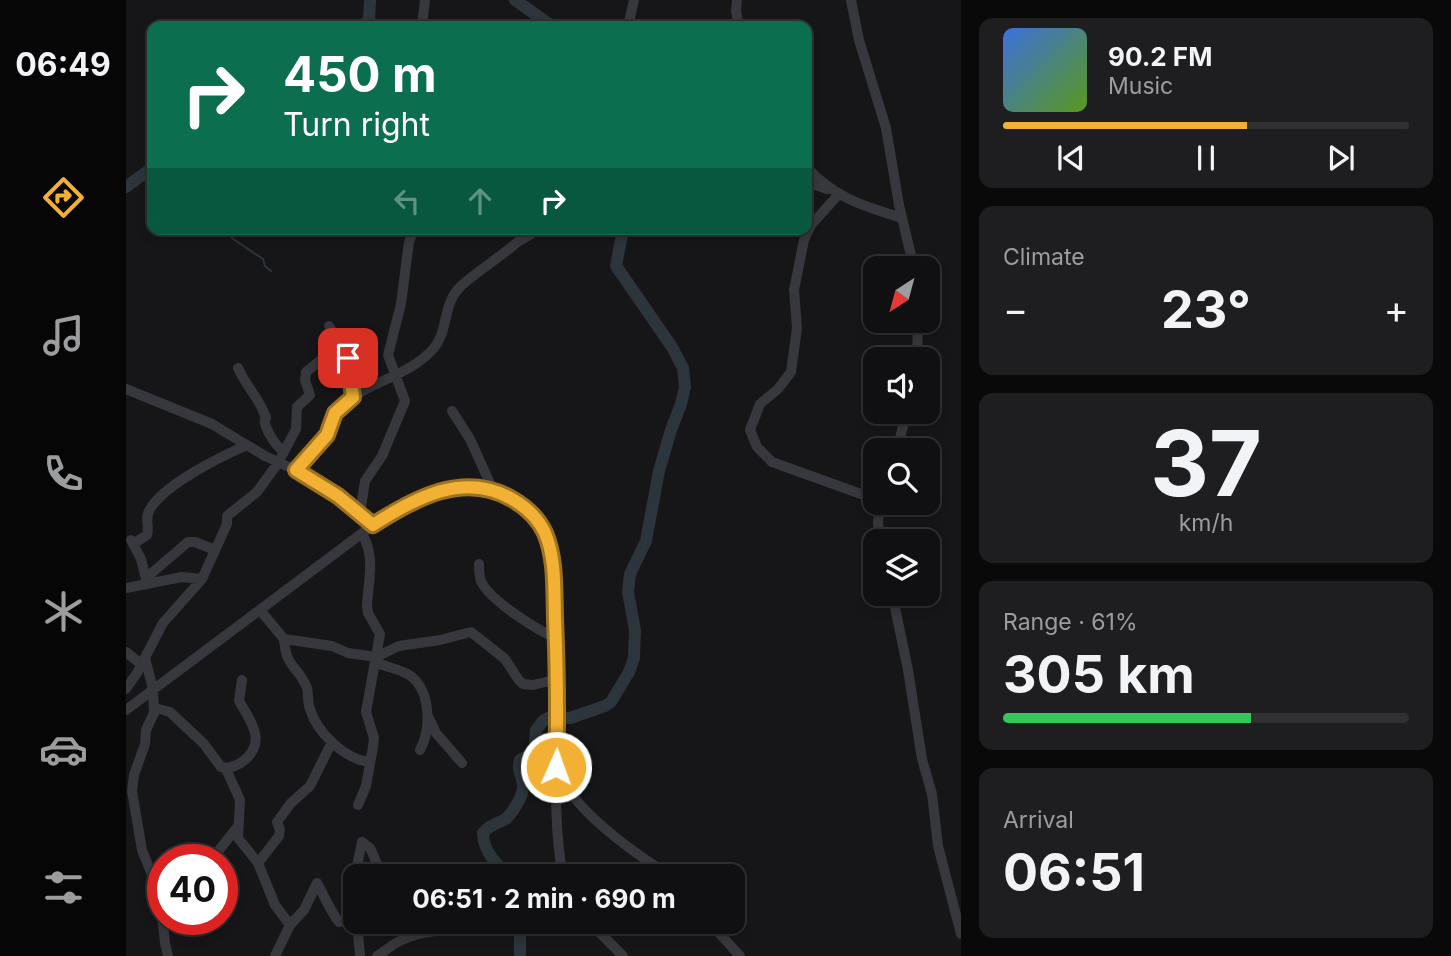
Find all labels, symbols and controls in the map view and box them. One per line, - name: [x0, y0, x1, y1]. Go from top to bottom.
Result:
- text: 90.2 FM: [1108, 41, 1212, 72]
- text: 06:49: [15, 45, 111, 84]
- text: 450 m: [283, 45, 437, 104]
- icon: right: [168, 49, 259, 140]
- text: Music: [1108, 72, 1173, 100]
- text: Turn right: [283, 105, 430, 144]
- icon: previous: [1052, 139, 1090, 177]
- icon: pause: [1187, 139, 1225, 177]
- icon: next: [1322, 139, 1360, 177]
- icon: directions: [39, 173, 88, 222]
- icon: left: [388, 182, 426, 220]
- icon: ahead: [461, 182, 499, 220]
- icon: right: [534, 182, 572, 220]
- text: Climate: [1003, 243, 1085, 271]
- north arrow: [863, 256, 940, 332]
- map controls: [863, 256, 940, 606]
- text: 23°: [1161, 278, 1251, 341]
- text: −: [1003, 286, 1028, 332]
- text: +: [1384, 286, 1409, 332]
- icon: music: [39, 311, 88, 360]
- pin: [318, 328, 378, 388]
- icon: arrive: [329, 339, 367, 377]
- button: sound: [863, 347, 940, 424]
- text: 37: [1150, 408, 1262, 518]
- button: search: [863, 438, 940, 515]
- icon: phone: [39, 449, 88, 498]
- text: km/h: [1179, 509, 1233, 537]
- button: layers: [863, 529, 940, 606]
- icon: climate: [39, 587, 88, 636]
- text: Range · 61%: [1003, 608, 1137, 636]
- text: 305 km: [1003, 643, 1195, 706]
- icon: car: [39, 725, 88, 774]
- position arrow: [519, 730, 593, 804]
- text: Arrival: [1003, 806, 1074, 834]
- text: 06:51: [1003, 841, 1145, 904]
- speed limit sign: 40: [147, 844, 238, 935]
- icon: filters: [39, 863, 88, 912]
- text: 06:51 · 2 min · 690 m: [412, 883, 676, 914]

